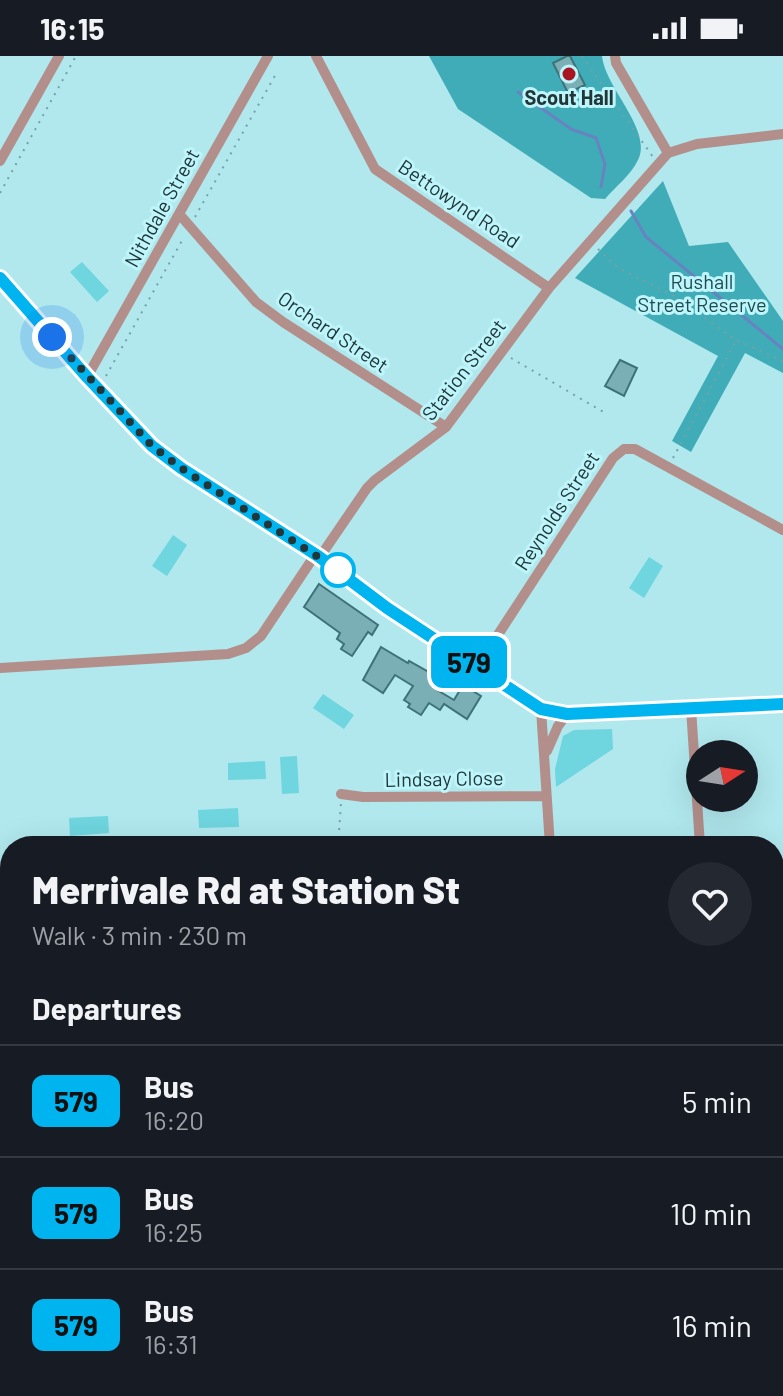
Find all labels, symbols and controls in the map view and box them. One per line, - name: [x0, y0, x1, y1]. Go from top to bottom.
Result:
- text: 16:15: [40, 10, 104, 46]
- marker: Scout Hall: [560, 65, 578, 83]
- place label: Scout Hall: [524, 85, 614, 109]
- street label: Nithdale Street: [119, 144, 204, 271]
- street label: Bettowynd Road: [394, 154, 525, 253]
- park label: Rushall Street Reserve: [637, 269, 767, 316]
- street label: Orchard Street: [274, 286, 393, 377]
- street label: Station Street: [416, 314, 510, 425]
- your location: [32, 317, 72, 357]
- street label: Reynolds Street: [509, 446, 604, 574]
- unlabelled marker: [321, 553, 355, 587]
- line badge: 579: [423, 636, 515, 688]
- text: 579: [447, 645, 491, 679]
- north arrow: [686, 740, 758, 812]
- map controls: [686, 740, 758, 812]
- street label: Lindsay Close: [384, 765, 504, 791]
- button: heart: [668, 862, 752, 946]
- text: Merrivale Rd at Station St: [32, 866, 460, 912]
- text: Walk · 3 min · 230 m: [32, 919, 247, 950]
- text: Departures: [32, 990, 182, 1026]
- text: Bus: [144, 1068, 194, 1104]
- text: 5 min: [682, 1083, 752, 1119]
- text: 579: [54, 1084, 98, 1118]
- text: 16:20: [144, 1104, 204, 1135]
- text: Bus: [144, 1180, 194, 1216]
- text: 10 min: [670, 1195, 752, 1231]
- text: 579: [54, 1196, 98, 1230]
- text: 16:25: [144, 1216, 203, 1247]
- text: Bus: [144, 1292, 194, 1328]
- text: 16 min: [671, 1307, 752, 1343]
- text: 579: [54, 1308, 98, 1342]
- text: 16:31: [144, 1328, 198, 1359]

